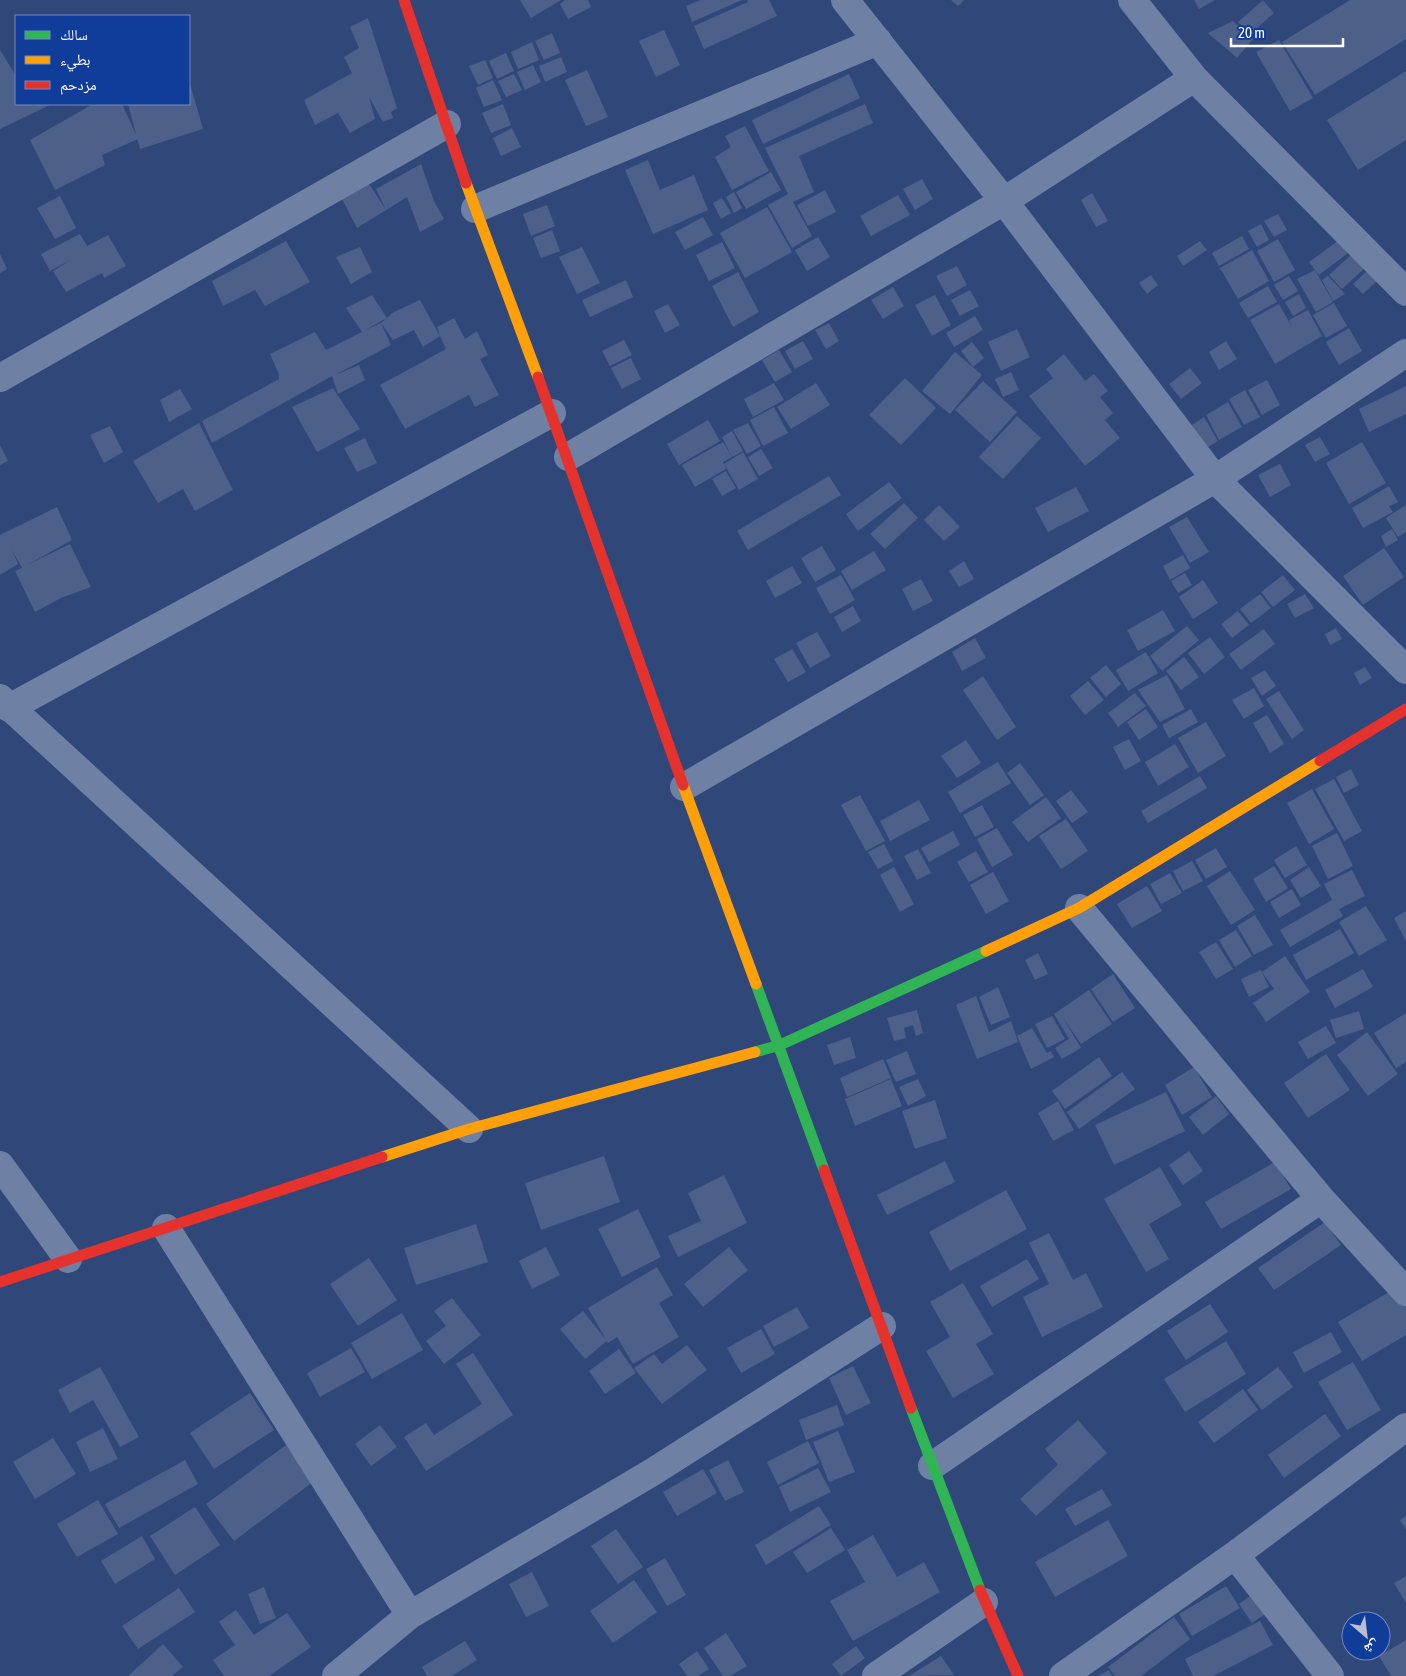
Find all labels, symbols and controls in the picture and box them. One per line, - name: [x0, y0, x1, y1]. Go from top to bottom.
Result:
- legend: [15, 15, 190, 105]
- scale bar: [1231, 15, 1344, 47]
- text: 20 m: [1238, 24, 1265, 41]
- text: سالك: [60, 26, 88, 43]
- text: بطيء: [60, 51, 90, 72]
- text: مزدحم: [60, 76, 97, 95]
- north arrow: [1341, 1611, 1391, 1661]
- text: ش: [1361, 1636, 1382, 1658]

